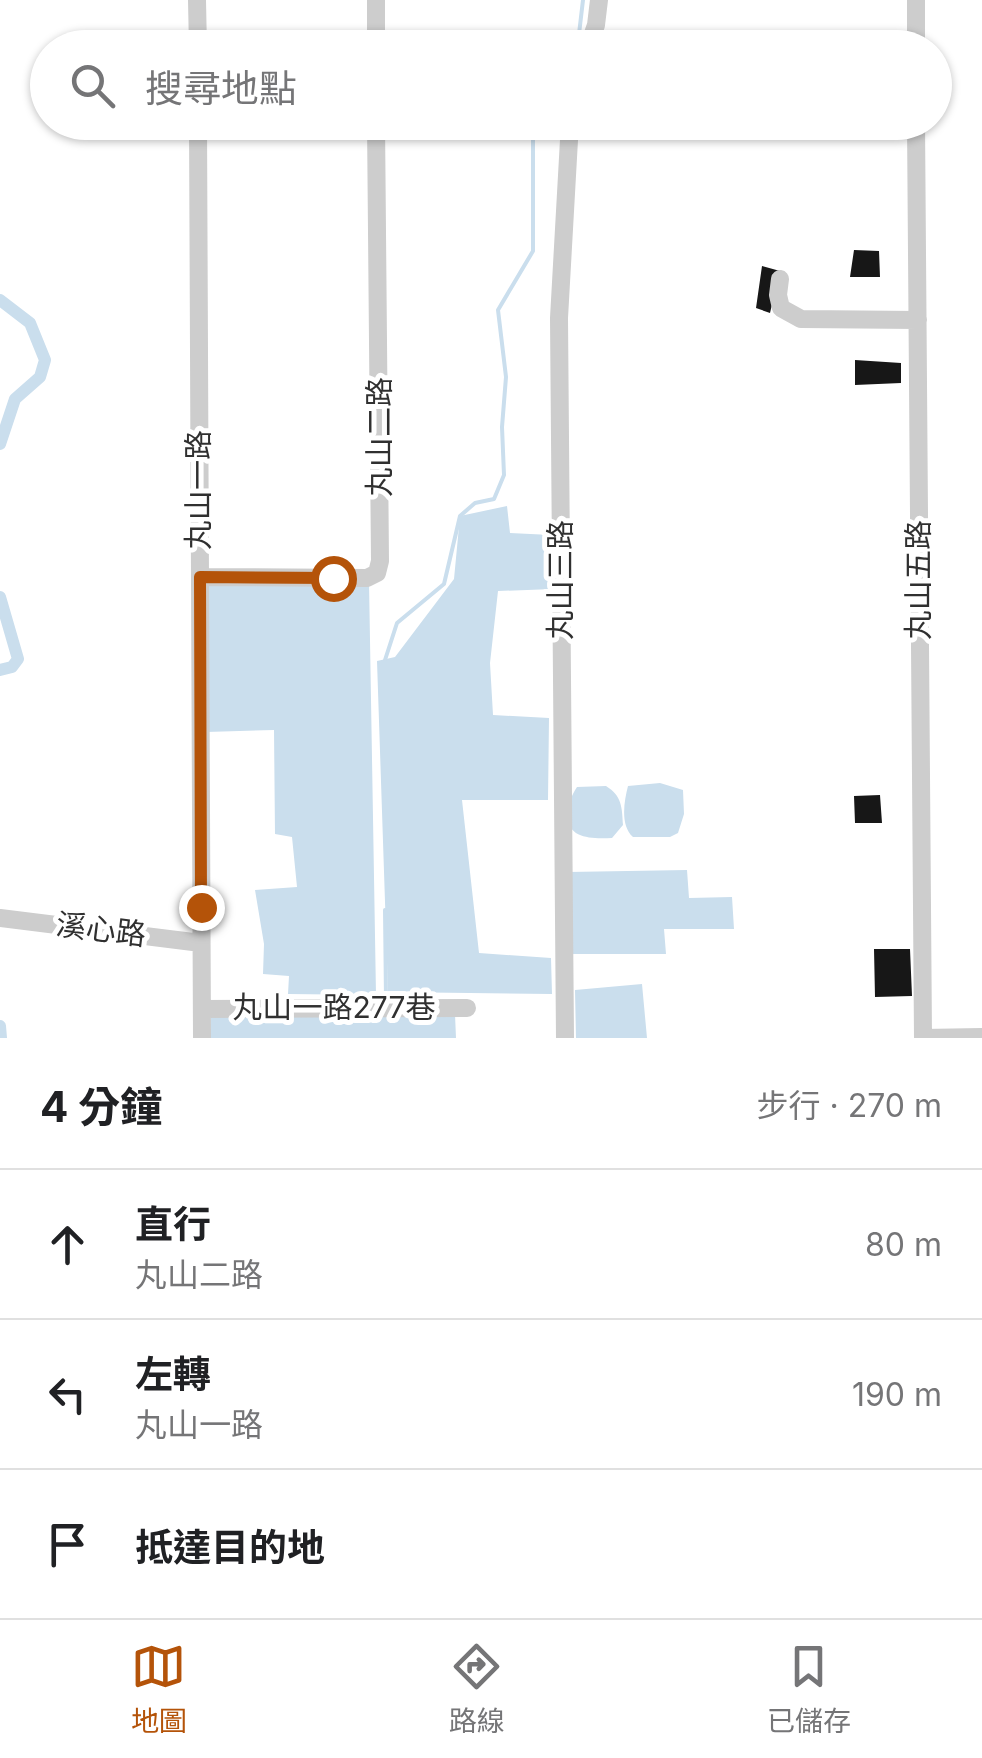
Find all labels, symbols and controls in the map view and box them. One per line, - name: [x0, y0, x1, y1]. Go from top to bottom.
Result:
- search box: [30, 30, 952, 140]
- icon: search: [65, 58, 120, 113]
- text: 搜尋地點: [145, 65, 297, 111]
- street label: 丸山二路: [361, 377, 397, 497]
- street label: 丸山一路: [180, 430, 216, 550]
- street label: 丸山三路: [542, 520, 578, 640]
- street label: 丸山五路: [900, 520, 936, 640]
- route start: [311, 556, 357, 602]
- route end: [179, 885, 225, 931]
- street label: 溪心路: [54, 906, 148, 952]
- street label: 丸山一路277巷: [233, 989, 435, 1025]
- text: 4 分鐘: [40, 1081, 162, 1132]
- text: 步行 · 270 m: [756, 1086, 942, 1125]
- text: 直行: [135, 1201, 211, 1247]
- icon: ahead: [40, 1217, 95, 1272]
- text: 80 m: [865, 1225, 942, 1264]
- text: 丸山二路: [135, 1255, 263, 1294]
- text: 左轉: [135, 1351, 211, 1397]
- icon: left: [40, 1367, 95, 1422]
- text: 190 m: [852, 1375, 942, 1414]
- text: 丸山一路: [135, 1405, 263, 1444]
- icon: arrive: [40, 1517, 95, 1572]
- text: 抵達目的地: [135, 1524, 325, 1570]
- tab: 地圖: [131, 1639, 187, 1739]
- tab: 路線: [449, 1639, 505, 1739]
- tab: 已儲存: [767, 1639, 851, 1739]

